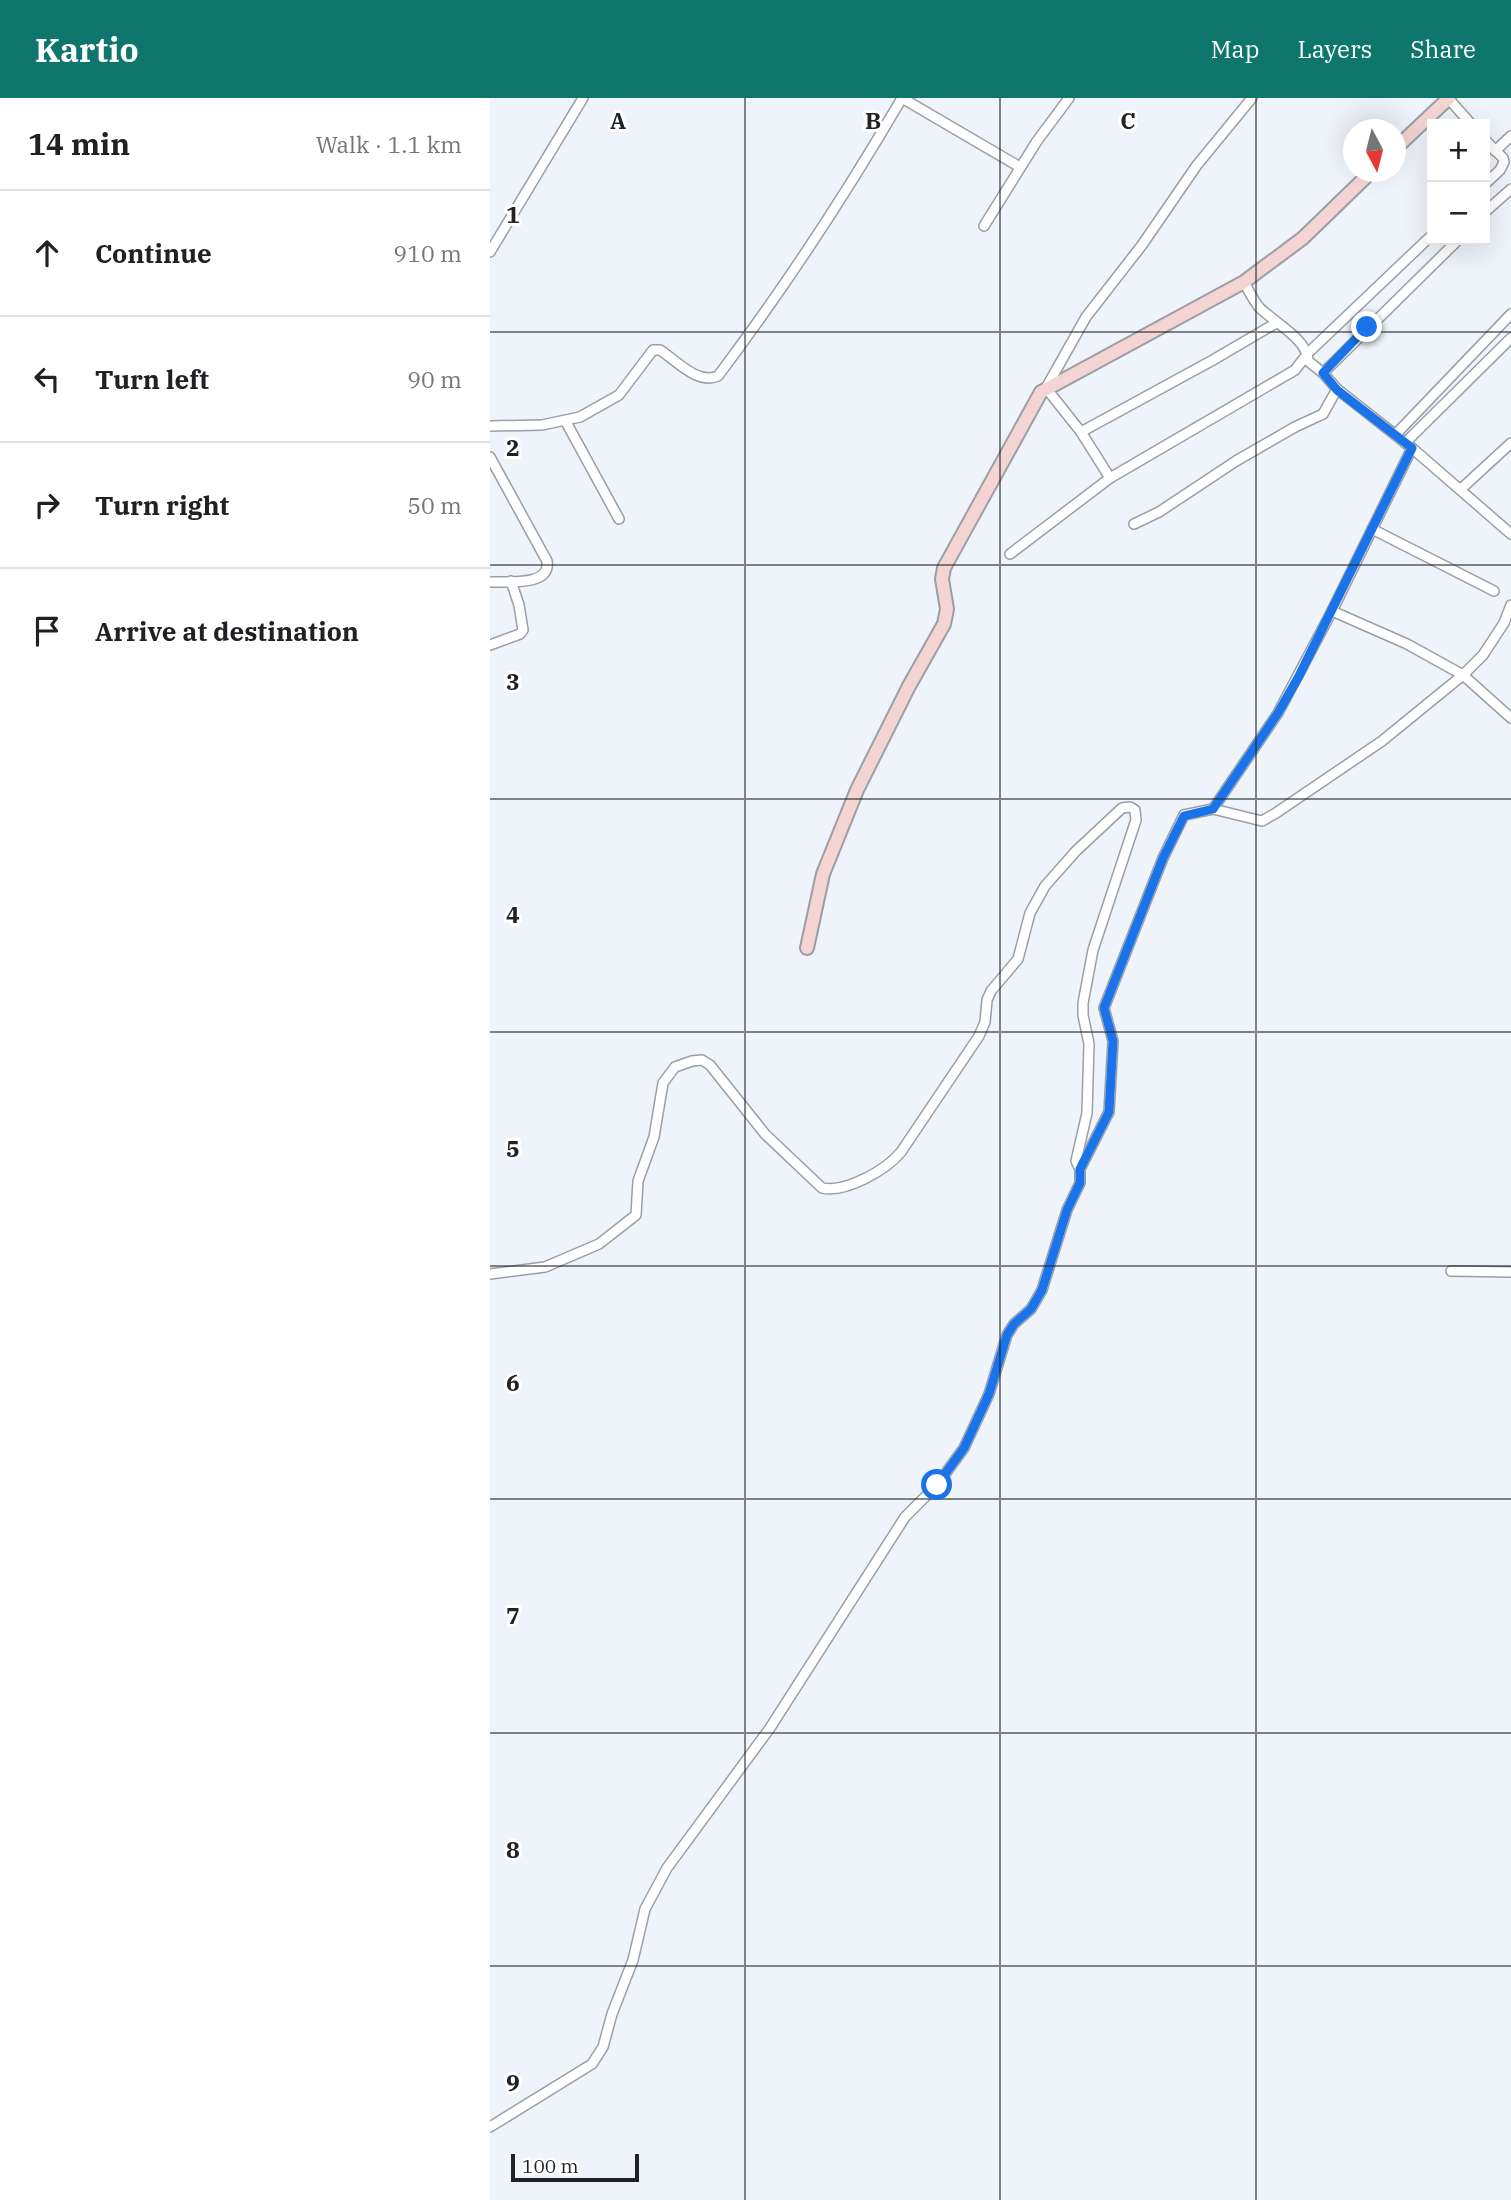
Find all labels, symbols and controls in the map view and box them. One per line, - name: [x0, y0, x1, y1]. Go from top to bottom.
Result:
- text: Kartio: [35, 28, 139, 71]
- text: Map: [1211, 33, 1259, 65]
- text: Layers: [1297, 33, 1372, 65]
- text: Share: [1410, 33, 1476, 65]
- text: A: [610, 105, 626, 135]
- text: B: [865, 105, 881, 135]
- text: C: [1120, 105, 1136, 135]
- north arrow: [1343, 119, 1406, 182]
- map controls: [1427, 119, 1490, 245]
- button: +: [1427, 119, 1490, 182]
- text: 14 min: [28, 124, 130, 163]
- text: Walk · 1.1 km: [316, 129, 462, 159]
- button: −: [1427, 182, 1490, 245]
- text: 1: [506, 199, 520, 229]
- icon: ahead: [28, 234, 66, 272]
- text: Continue: [95, 236, 212, 270]
- text: 910 m: [393, 238, 462, 268]
- route end: [1351, 311, 1382, 342]
- icon: left: [28, 360, 66, 398]
- text: Turn left: [95, 362, 209, 396]
- text: 90 m: [407, 364, 462, 394]
- text: 2: [506, 432, 520, 462]
- icon: right: [28, 486, 66, 524]
- text: Turn right: [95, 488, 229, 522]
- text: 50 m: [407, 490, 462, 520]
- icon: arrive: [28, 612, 66, 650]
- text: Arrive at destination: [95, 614, 359, 648]
- text: 3: [506, 666, 520, 696]
- text: 4: [506, 899, 520, 929]
- text: 5: [506, 1133, 520, 1163]
- text: 6: [506, 1367, 520, 1397]
- route start: [921, 1469, 952, 1500]
- text: 7: [506, 1600, 520, 1630]
- text: 8: [506, 1834, 520, 1864]
- text: 9: [506, 2067, 520, 2097]
- scale bar: [511, 2151, 639, 2183]
- text: 100 m: [522, 2154, 579, 2178]

